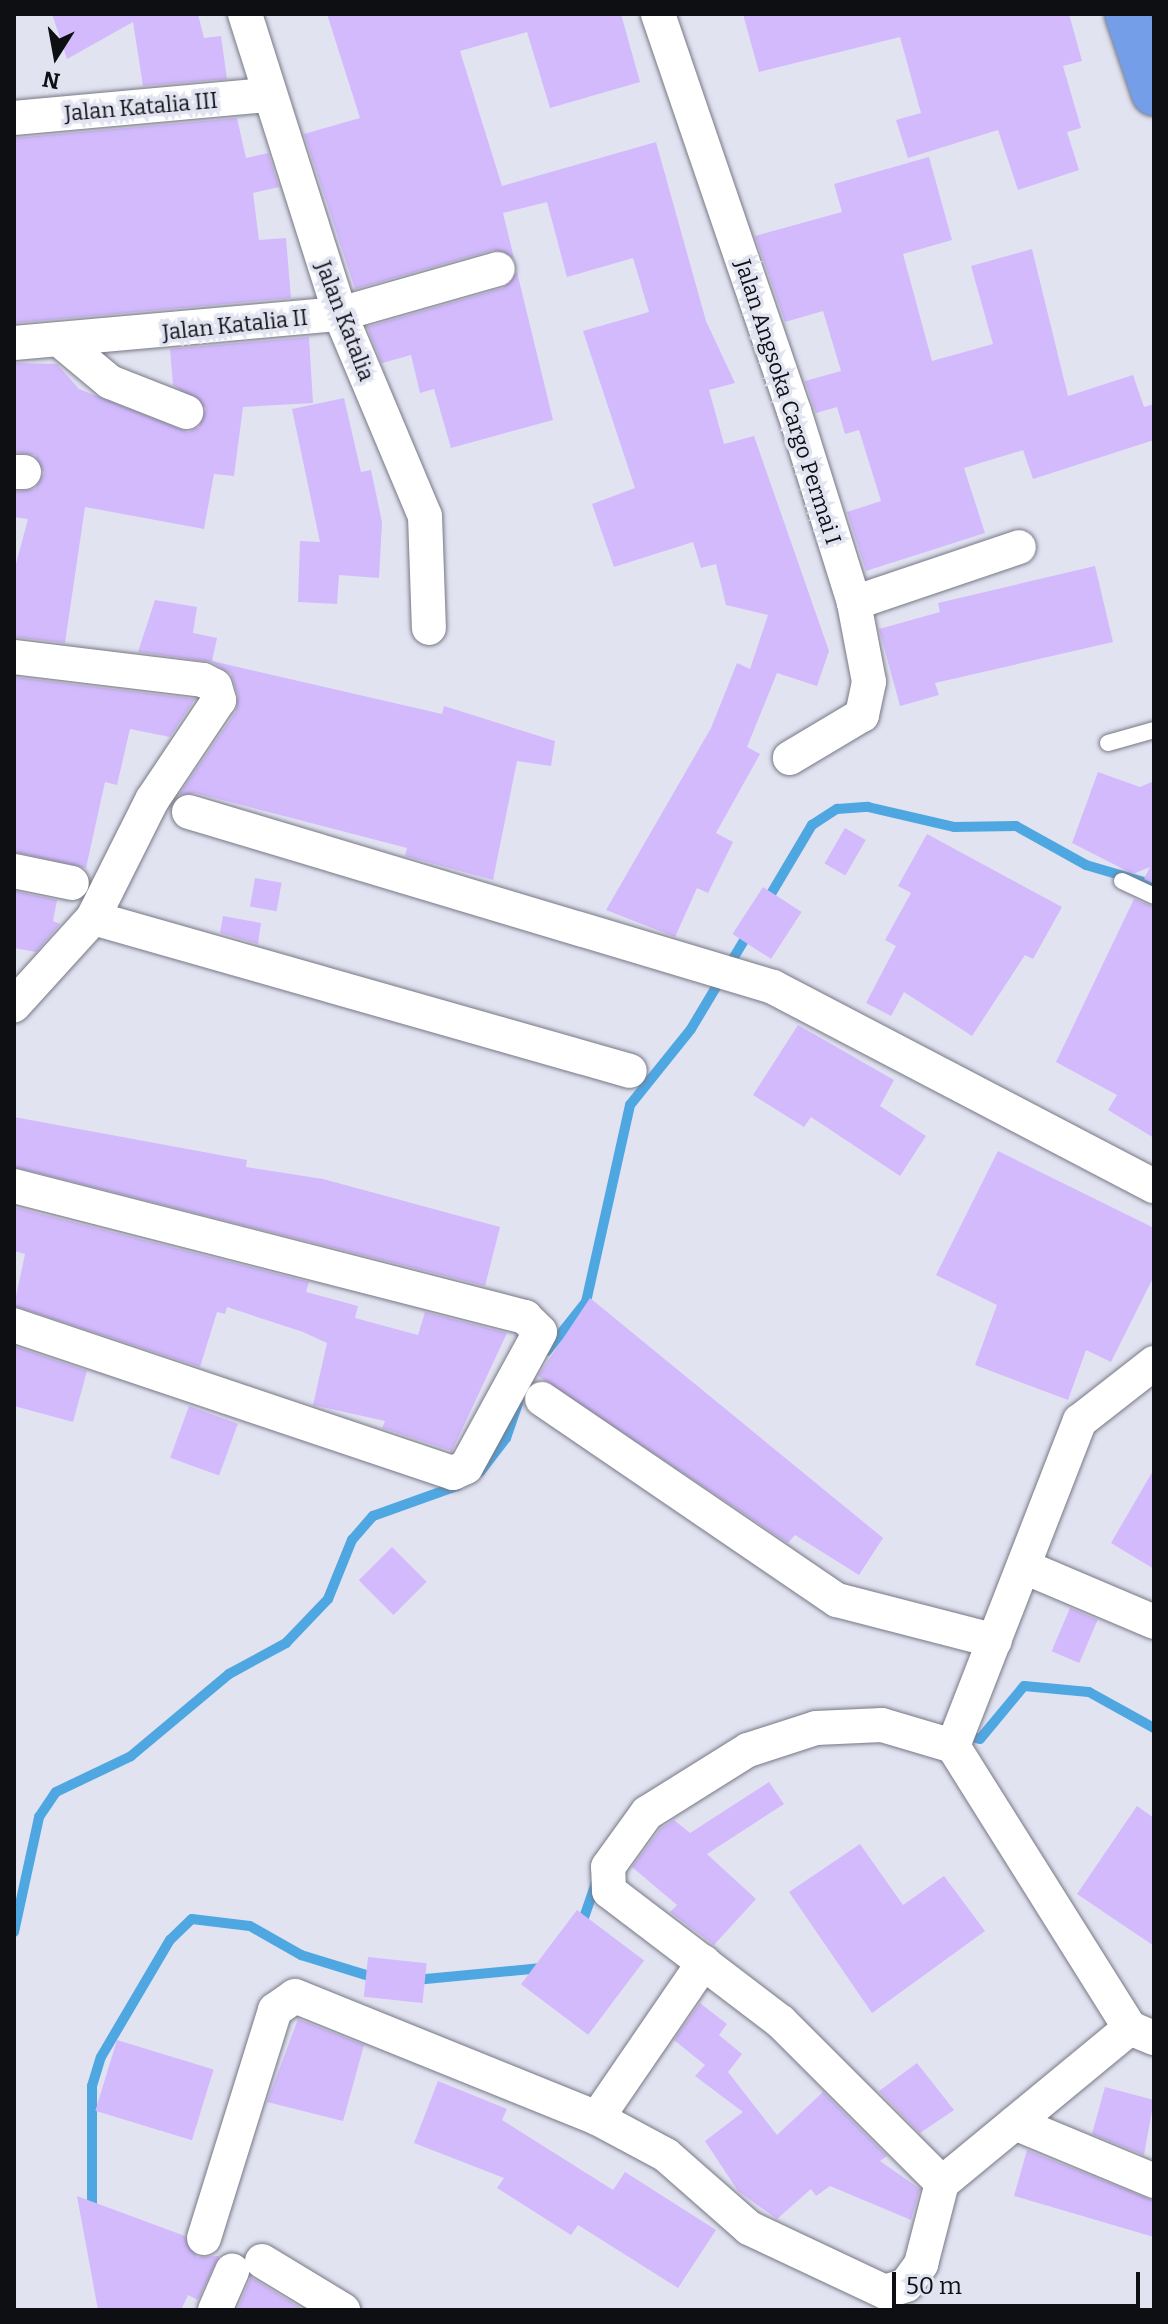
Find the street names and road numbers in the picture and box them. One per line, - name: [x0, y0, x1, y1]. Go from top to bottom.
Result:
- street label: Jalan Katalia III: [63, 87, 219, 127]
- street label: Jalan Angsoka Cargo Permai I: [729, 256, 847, 548]
- street label: Jalan Katalia: [310, 257, 380, 385]
- street label: Jalan Katalia II: [161, 304, 309, 346]

